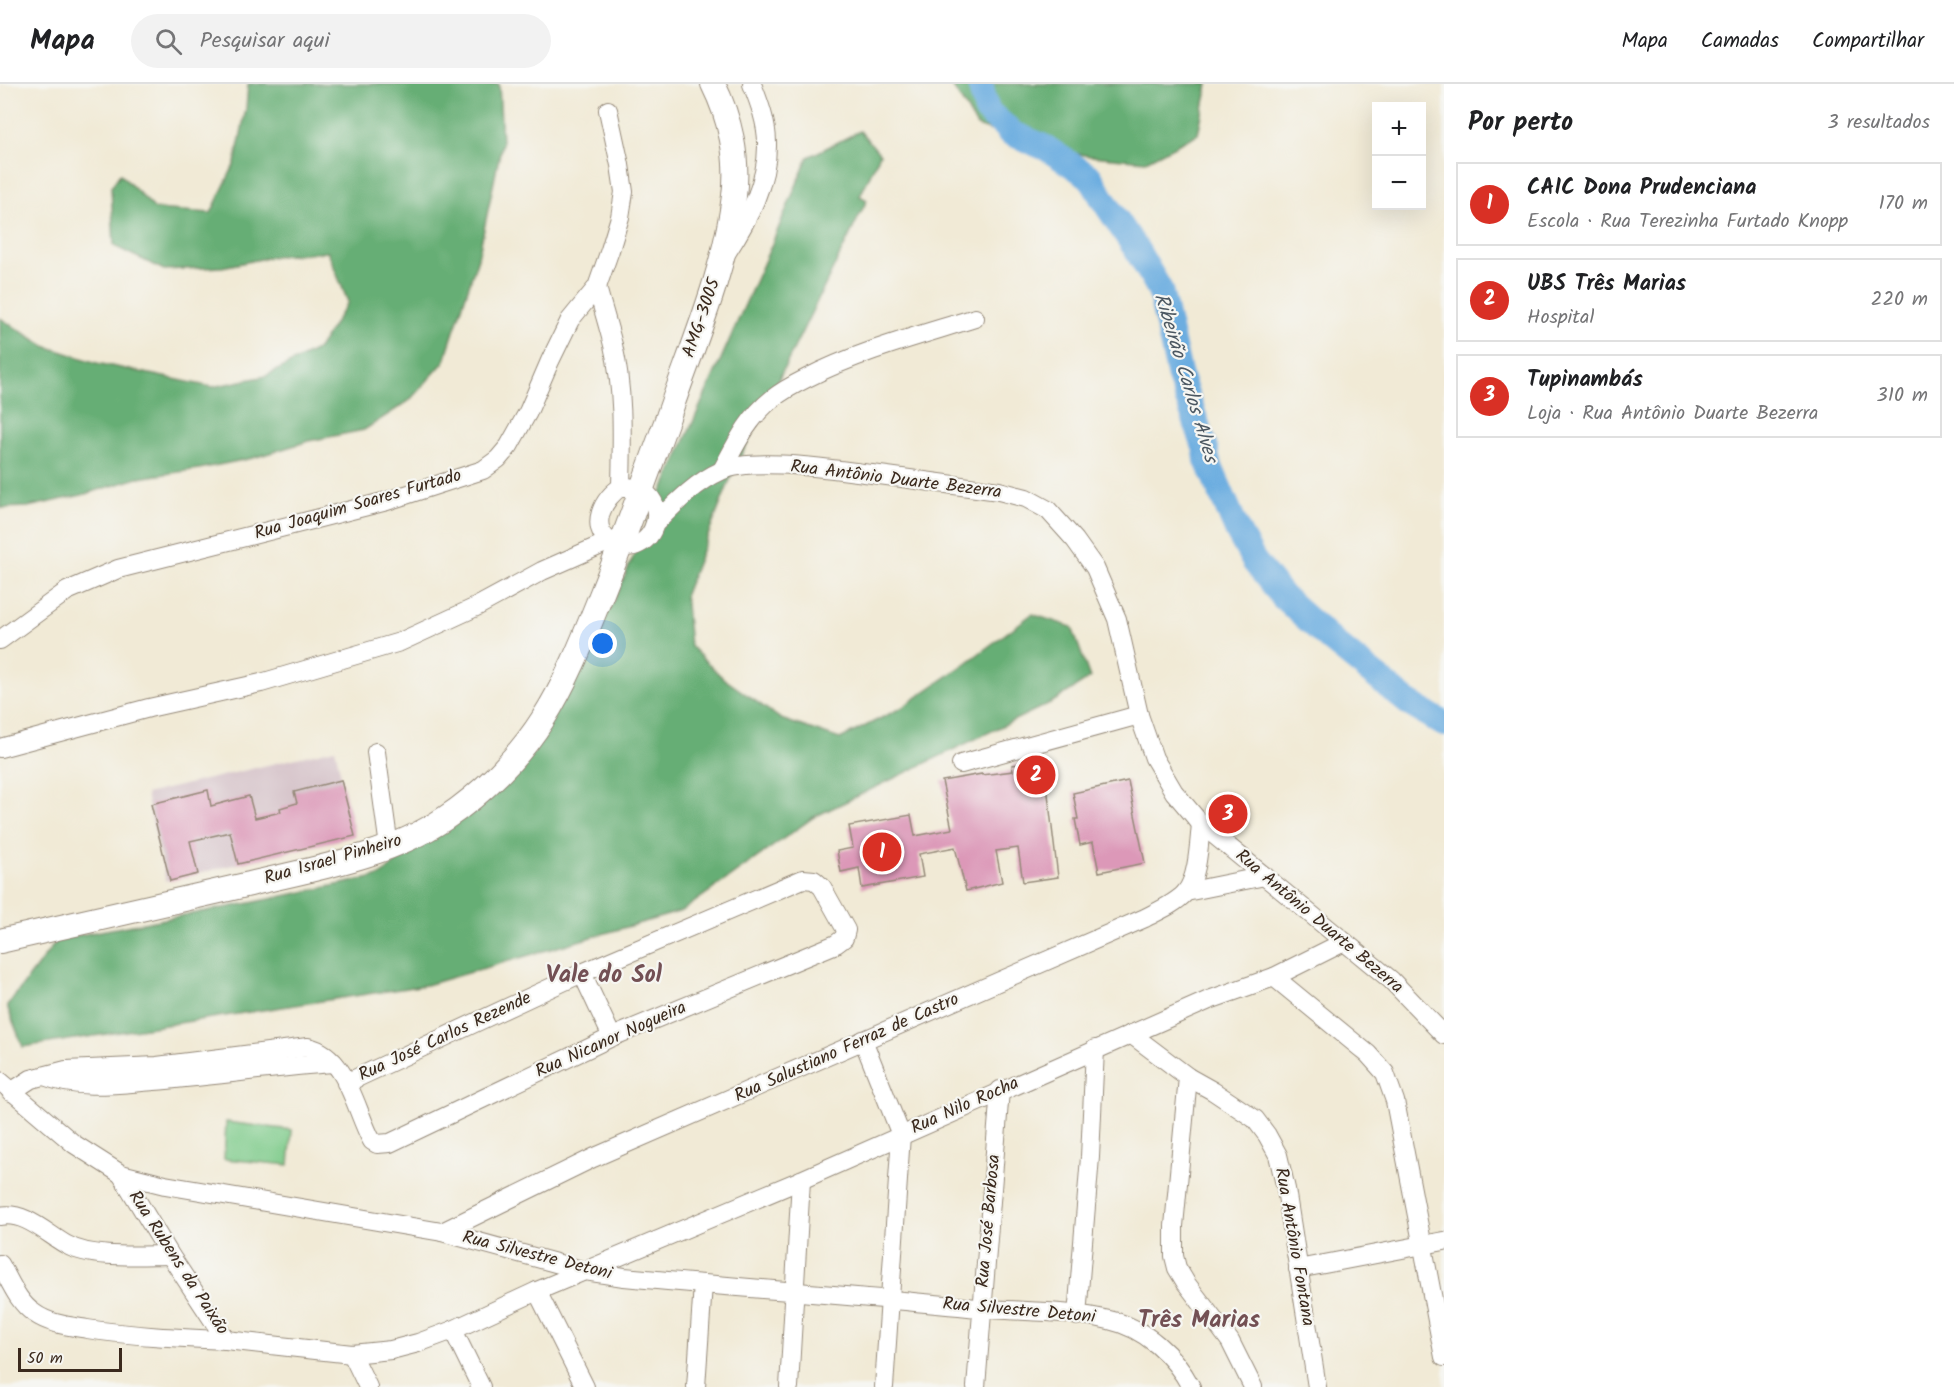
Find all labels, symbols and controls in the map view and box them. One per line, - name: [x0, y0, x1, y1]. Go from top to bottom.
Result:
- search box: [131, 14, 551, 68]
- text: Mapa: [30, 19, 95, 64]
- text: Pesquisar aqui: [200, 24, 330, 59]
- icon: search: [152, 25, 185, 58]
- text: Mapa: [1621, 25, 1668, 58]
- text: Camadas: [1701, 25, 1779, 58]
- text: Compartilhar: [1812, 25, 1924, 58]
- map controls: [1372, 102, 1426, 210]
- button: +: [1372, 102, 1426, 156]
- text: Por perto: [1468, 102, 1573, 144]
- text: 3 resultados: [1827, 107, 1930, 139]
- button: −: [1372, 156, 1426, 210]
- text: CAIC Dona Prudenciana: [1527, 171, 1756, 206]
- text: 1: [1486, 188, 1493, 220]
- text: 170 m: [1879, 188, 1928, 220]
- text: Escola · Rua Terezinha Furtado Knopp: [1527, 206, 1848, 238]
- text: UBS Três Marias: [1527, 267, 1686, 302]
- street label: AMG-3005: [675, 273, 730, 362]
- text: 2: [1484, 284, 1495, 316]
- text: 220 m: [1871, 284, 1928, 316]
- water label: Ribeirão Carlos Alves: [1144, 289, 1227, 469]
- text: Hospital: [1527, 302, 1594, 334]
- text: Tupinambás: [1527, 363, 1643, 398]
- text: 3: [1484, 380, 1495, 412]
- text: 310 m: [1876, 380, 1928, 412]
- text: Loja · Rua Antônio Duarte Bezerra: [1527, 398, 1818, 430]
- street label: Rua Antônio Duarte Bezerra: [789, 453, 1003, 507]
- street label: Rua Joaquim Soares Furtado: [251, 461, 465, 549]
- your location: [588, 629, 617, 658]
- pin: 2: [1016, 752, 1056, 798]
- pin: 3: [1208, 792, 1248, 836]
- street label: Rua Israel Pinheiro: [261, 826, 405, 894]
- pin: 1: [862, 830, 902, 874]
- street label: Rua Antônio Duarte Bezerra: [1228, 843, 1410, 1001]
- district label: Vale do Sol: [546, 956, 663, 995]
- street label: Rua José Carlos Rezende: [354, 984, 536, 1090]
- street label: Rua Salustiano Ferraz de Castro: [730, 985, 964, 1111]
- street label: Rua Nicanor Nogueira: [531, 994, 691, 1086]
- street label: Rua Nilo Rocha: [906, 1069, 1024, 1143]
- street label: Rua José Barbosa: [969, 1153, 1009, 1289]
- street label: Rua Antônio Fontana: [1266, 1166, 1322, 1328]
- street label: Rua Rubens da Paixão: [120, 1185, 236, 1341]
- street label: Rua Silvestre Detoni: [459, 1223, 616, 1289]
- street label: Rua Silvestre Detoni: [941, 1290, 1097, 1332]
- district label: Três Marias: [1138, 1301, 1260, 1340]
- scale bar: [18, 1345, 122, 1372]
- text: 50 m: [27, 1346, 63, 1371]

